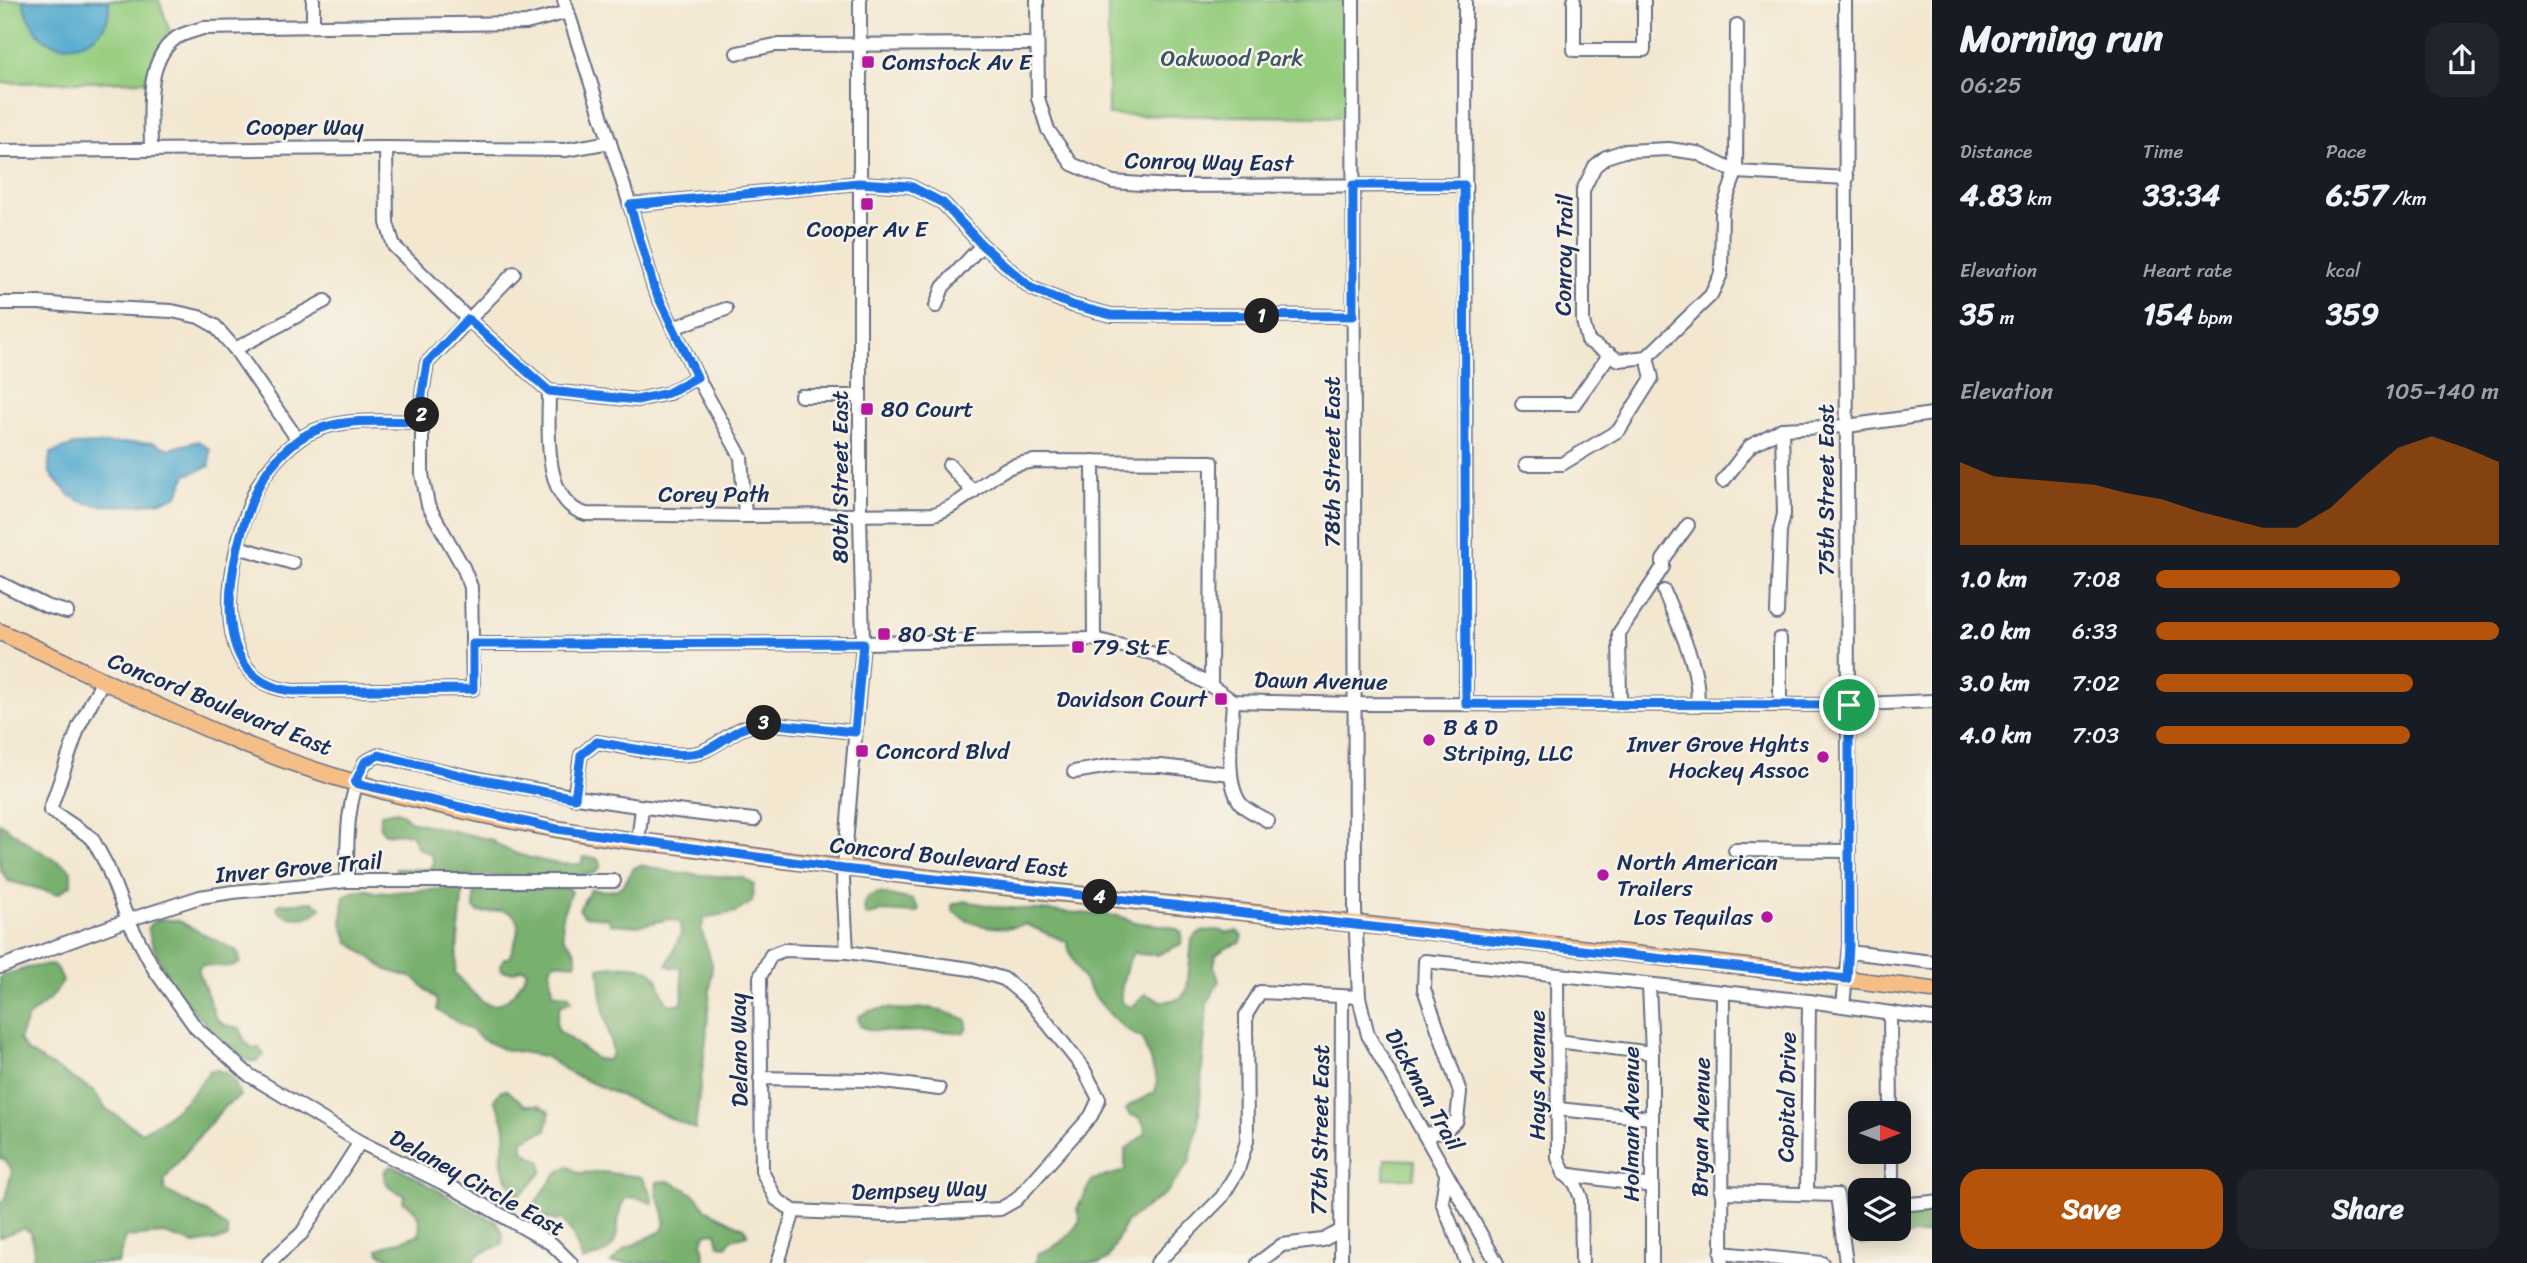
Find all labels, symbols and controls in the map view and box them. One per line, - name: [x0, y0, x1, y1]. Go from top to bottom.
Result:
- text: Morning run: [1960, 5, 2163, 72]
- button: share: [2425, 23, 2499, 97]
- park label: Oakwood Park: [1161, 38, 1303, 79]
- place label: Comstock Av E: [882, 42, 1033, 83]
- marker: Comstock Av E: [860, 54, 876, 70]
- text: 06:25: [1960, 65, 2022, 106]
- street label: Cooper Way: [246, 107, 364, 148]
- text: Distance: [1960, 135, 2032, 168]
- text: Time: [2143, 135, 2183, 168]
- text: Pace: [2326, 135, 2366, 168]
- street label: Conroy Way East: [1124, 140, 1295, 184]
- text: 4.83: [1960, 168, 2022, 222]
- text: 33:34: [2143, 168, 2220, 222]
- text: 6:57: [2326, 168, 2388, 222]
- text: km: [2022, 182, 2052, 215]
- text: /km: [2388, 182, 2427, 215]
- street label: Conroy Trail: [1542, 193, 1586, 316]
- marker: Cooper Av E: [859, 196, 875, 212]
- place label: Cooper Av E: [807, 209, 929, 250]
- text: Elevation: [1960, 254, 2037, 287]
- text: Heart rate: [2143, 254, 2232, 287]
- text: kcal: [2326, 254, 2361, 287]
- text: 35: [1960, 287, 1995, 341]
- text: 154: [2143, 287, 2193, 341]
- text: 359: [2326, 287, 2379, 341]
- pin: 1: [1244, 298, 1280, 334]
- text: 1: [1257, 299, 1266, 332]
- text: m: [1995, 301, 2014, 334]
- text: bpm: [2193, 301, 2233, 334]
- text: Elevation: [1960, 371, 2053, 412]
- text: 105–140 m: [2385, 371, 2499, 412]
- street label: 78th Street East: [1312, 376, 1353, 548]
- place label: 80 Court: [881, 389, 973, 430]
- street label: 80th Street East: [820, 390, 861, 564]
- pin: 2: [404, 398, 440, 432]
- text: 2: [416, 398, 427, 431]
- marker: 80 Court: [859, 401, 875, 417]
- street label: 75th Street East: [1806, 404, 1847, 576]
- street label: Corey Path: [658, 474, 770, 515]
- text: 1.0 km: [1960, 559, 2027, 600]
- text: 7:08: [2072, 559, 2120, 600]
- text: 2.0 km: [1960, 611, 2031, 652]
- text: 6:33: [2072, 611, 2117, 652]
- place label: 80 St E: [898, 614, 977, 655]
- marker: 80 St E: [876, 626, 892, 642]
- place label: 79 St E: [1092, 627, 1170, 668]
- marker: 79 St E: [1070, 639, 1086, 655]
- street label: Concord Boulevard East: [101, 640, 339, 768]
- street label: Dawn Avenue: [1254, 659, 1388, 703]
- text: 3.0 km: [1960, 663, 2030, 704]
- text: 7:02: [2072, 663, 2120, 704]
- pin: [1819, 675, 1879, 735]
- place label: Davidson Court: [1056, 679, 1209, 720]
- icon: arrive: [1830, 686, 1868, 724]
- marker: Davidson Court: [1213, 691, 1229, 707]
- pin: 3: [746, 706, 782, 740]
- text: 3: [758, 706, 769, 739]
- place label: B & D Striping, LLC: [1443, 707, 1573, 774]
- text: 4.0 km: [1960, 715, 2032, 756]
- text: 7:03: [2072, 715, 2119, 756]
- place label: Inver Grove Hghts Hockey Assoc: [1626, 724, 1810, 791]
- place label: Concord Blvd: [876, 731, 1011, 772]
- marker: B & D Striping, LLC: [1421, 732, 1437, 748]
- marker: Concord Blvd: [854, 743, 870, 759]
- marker: Inver Grove Hghts Hockey Assoc: [1815, 749, 1831, 765]
- street label: Concord Boulevard East: [828, 824, 1070, 890]
- street label: Inver Grove Trail: [213, 840, 385, 896]
- place label: North American Trailers: [1617, 842, 1778, 909]
- marker: North American Trailers: [1595, 867, 1611, 883]
- pin: 4: [1082, 880, 1118, 914]
- text: 4: [1094, 880, 1105, 913]
- place label: Los Tequilas: [1634, 897, 1753, 938]
- marker: Los Tequilas: [1759, 909, 1775, 925]
- street label: Delano Way: [718, 992, 760, 1108]
- street label: Hays Avenue: [1517, 1010, 1558, 1140]
- street label: Dickman Trail: [1373, 1021, 1475, 1160]
- street label: Capital Drive: [1765, 1031, 1809, 1163]
- street label: 77th Street East: [1298, 1044, 1342, 1216]
- street label: Holman Avenue: [1611, 1046, 1652, 1202]
- street label: Bryan Avenue: [1679, 1056, 1723, 1197]
- north arrow: [1848, 1101, 1911, 1164]
- map controls: [1848, 1101, 1911, 1241]
- street label: Delaney Circle East: [381, 1118, 573, 1248]
- street label: Dempsey Way: [850, 1167, 988, 1213]
- button: Save: [1960, 1169, 2223, 1249]
- button: Share: [2237, 1169, 2499, 1249]
- button: layers: [1848, 1178, 1911, 1241]

